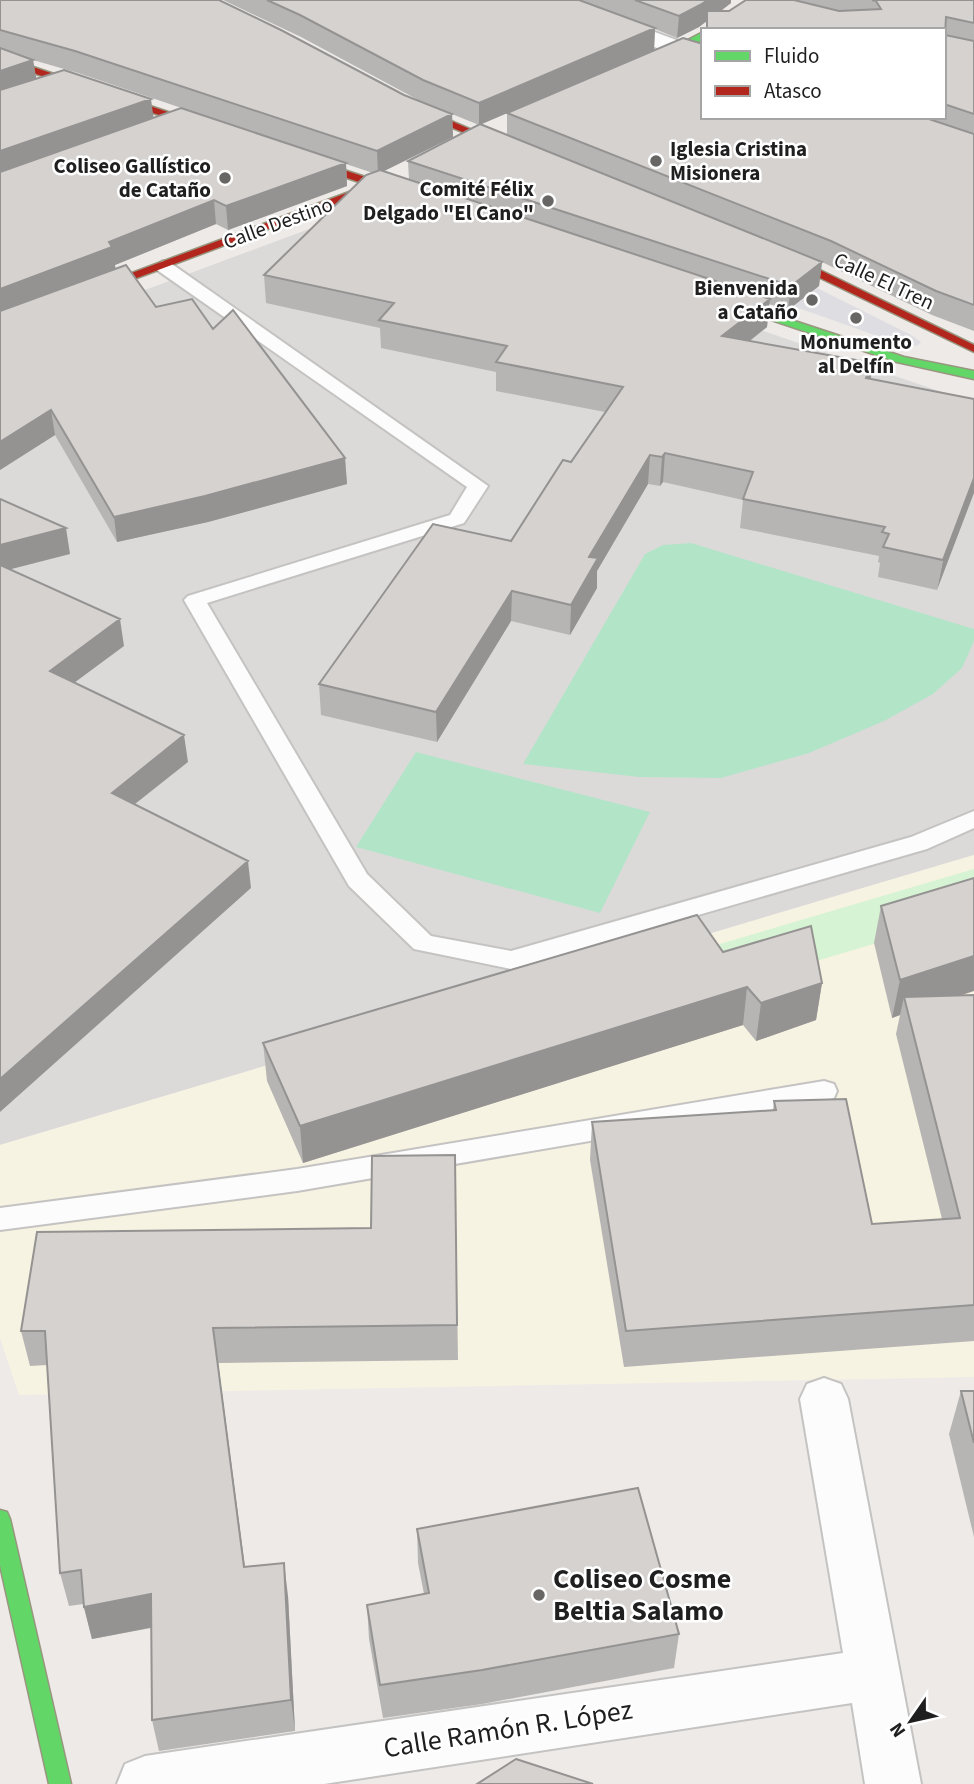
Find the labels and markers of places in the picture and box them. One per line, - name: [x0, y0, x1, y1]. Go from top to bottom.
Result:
- place label: Iglesia Cristina Misionera: [670, 134, 807, 188]
- place label: Coliseo Gallístico de Cataño: [53, 151, 211, 205]
- marker: Iglesia Cristina Misionera: [648, 153, 664, 169]
- marker: Coliseo Gallístico de Cataño: [217, 170, 233, 186]
- place label: Comité Félix Delgado "El Cano": [363, 174, 534, 228]
- marker: Comité Félix Delgado "El Cano": [540, 193, 556, 209]
- place label: Bienvenida a Cataño: [694, 273, 798, 327]
- marker: Bienvenida a Cataño: [804, 292, 820, 308]
- marker: Monumento al Delfín: [848, 310, 864, 326]
- place label: Monumento al Delfín: [800, 327, 912, 381]
- place label: Coliseo Cosme Beltia Salamo: [553, 1559, 731, 1631]
- marker: Coliseo Cosme Beltia Salamo: [531, 1587, 547, 1603]

